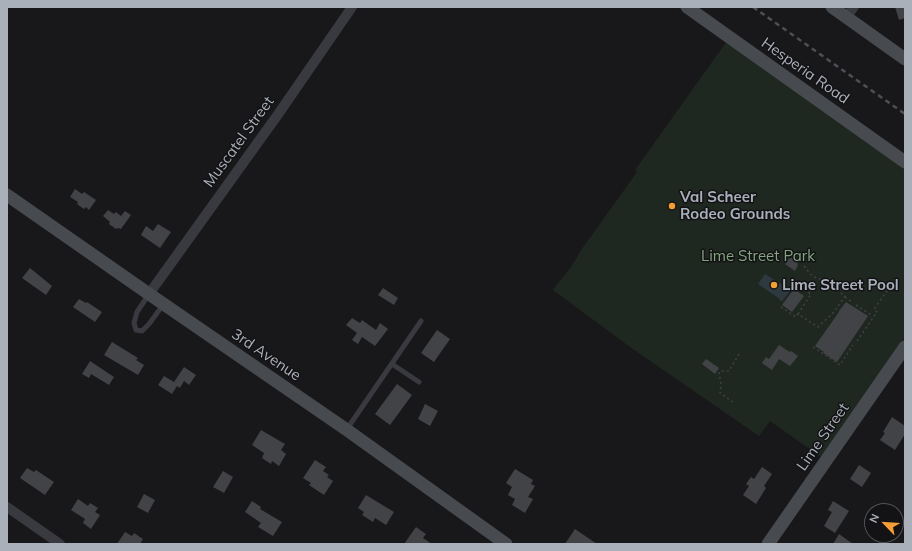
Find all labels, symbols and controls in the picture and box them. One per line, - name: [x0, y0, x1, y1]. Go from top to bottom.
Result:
- street label: Hesperia Road: [758, 34, 852, 108]
- street label: Muscatel Street: [200, 93, 278, 191]
- place label: Val Scheer Rodeo Grounds: [680, 188, 790, 223]
- marker: Val Scheer Rodeo Grounds: [667, 201, 677, 211]
- park label: Lime Street Park: [701, 247, 815, 265]
- place label: Lime Street Pool: [782, 276, 899, 294]
- marker: Lime Street Pool: [769, 280, 779, 290]
- street label: 3rd Avenue: [228, 325, 304, 385]
- street label: Lime Street: [793, 400, 853, 474]
- north arrow: [864, 503, 904, 543]
- text: N: [866, 512, 882, 525]

